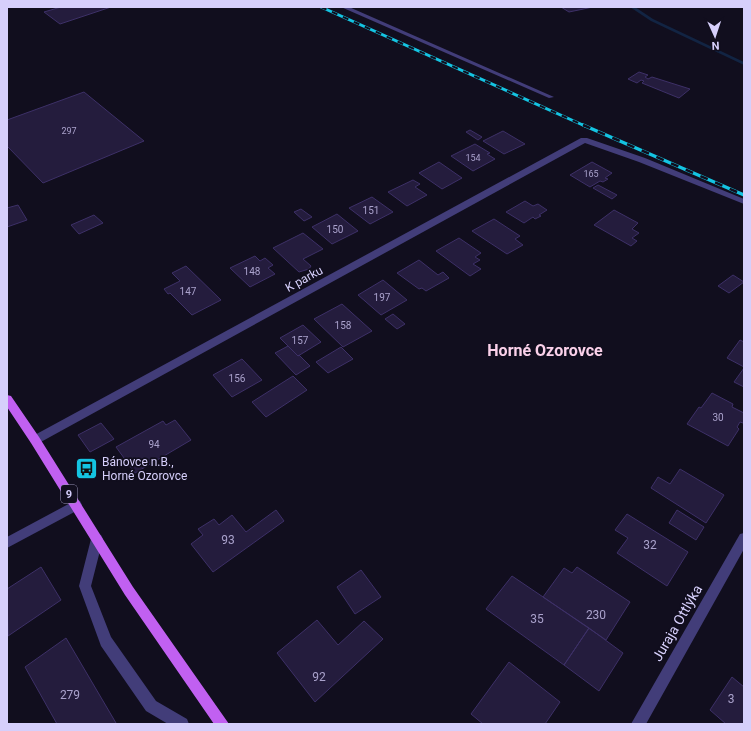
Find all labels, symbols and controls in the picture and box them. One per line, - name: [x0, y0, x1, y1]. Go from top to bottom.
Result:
- north arrow: [695, 16, 735, 56]
- text: N: [711, 39, 720, 52]
- house number: 297: [61, 126, 77, 136]
- house number: 154: [465, 153, 481, 163]
- house number: 165: [583, 169, 599, 179]
- house number: 151: [363, 205, 379, 216]
- house number: 150: [327, 224, 344, 235]
- street label: K parku: [283, 263, 325, 295]
- house number: 148: [244, 266, 261, 277]
- house number: 147: [180, 286, 197, 297]
- house number: 197: [374, 292, 391, 303]
- house number: 158: [335, 320, 352, 331]
- house number: 157: [292, 335, 309, 346]
- district label: Horné Ozorovce: [487, 341, 603, 360]
- house number: 156: [229, 373, 246, 384]
- house number: 30: [712, 412, 724, 423]
- house number: 94: [148, 439, 160, 450]
- place label: Bánovce n.B., Horné Ozorovce: [102, 455, 187, 483]
- bus stop icon: Bánovce n.B., Horné Ozorovce: [74, 456, 100, 482]
- road number: 9: [61, 485, 77, 503]
- house number: 93: [221, 533, 235, 547]
- house number: 32: [643, 538, 657, 552]
- street label: Juraja Ottlýka: [649, 582, 705, 664]
- house number: 230: [586, 608, 606, 622]
- house number: 35: [530, 612, 544, 626]
- house number: 92: [312, 670, 326, 684]
- house number: 279: [60, 688, 80, 702]
- house number: 3: [728, 692, 734, 706]

